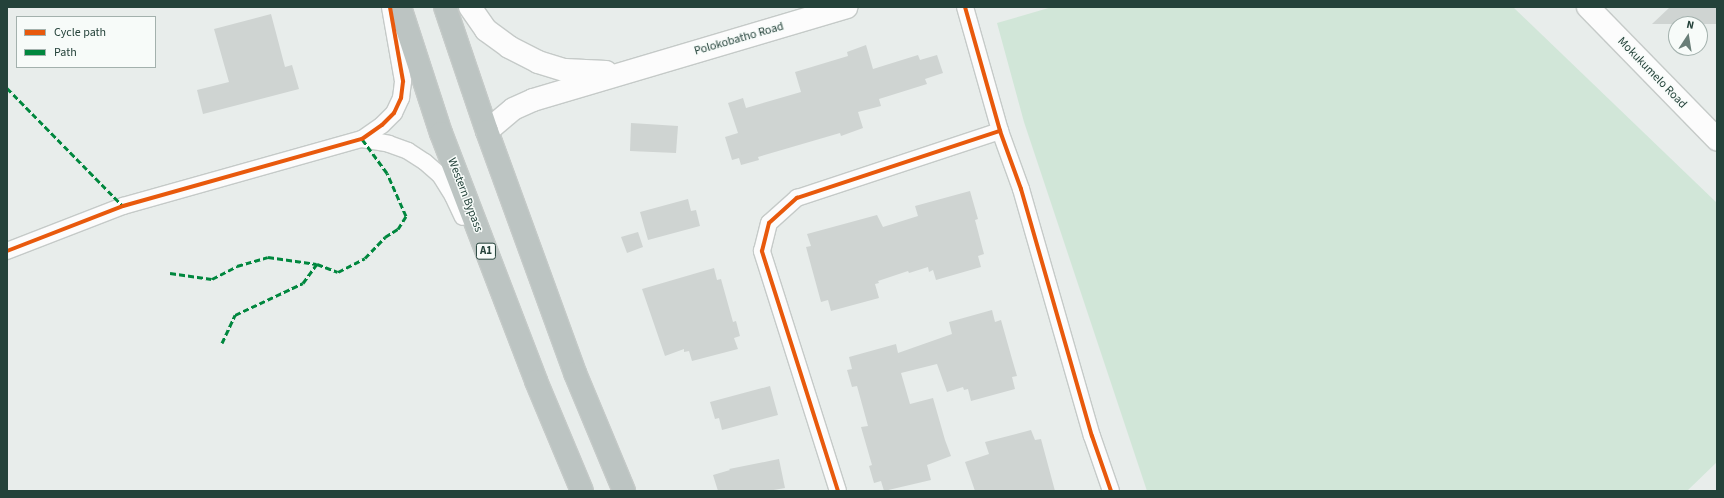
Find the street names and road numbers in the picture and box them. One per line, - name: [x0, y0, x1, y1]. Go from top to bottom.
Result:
- street label: Polokobatho Road: [693, 19, 785, 59]
- street label: Mokukumelo Road: [1614, 34, 1690, 112]
- street label: Western Bypass: [444, 156, 486, 234]
- road number: A1: [475, 242, 497, 260]

